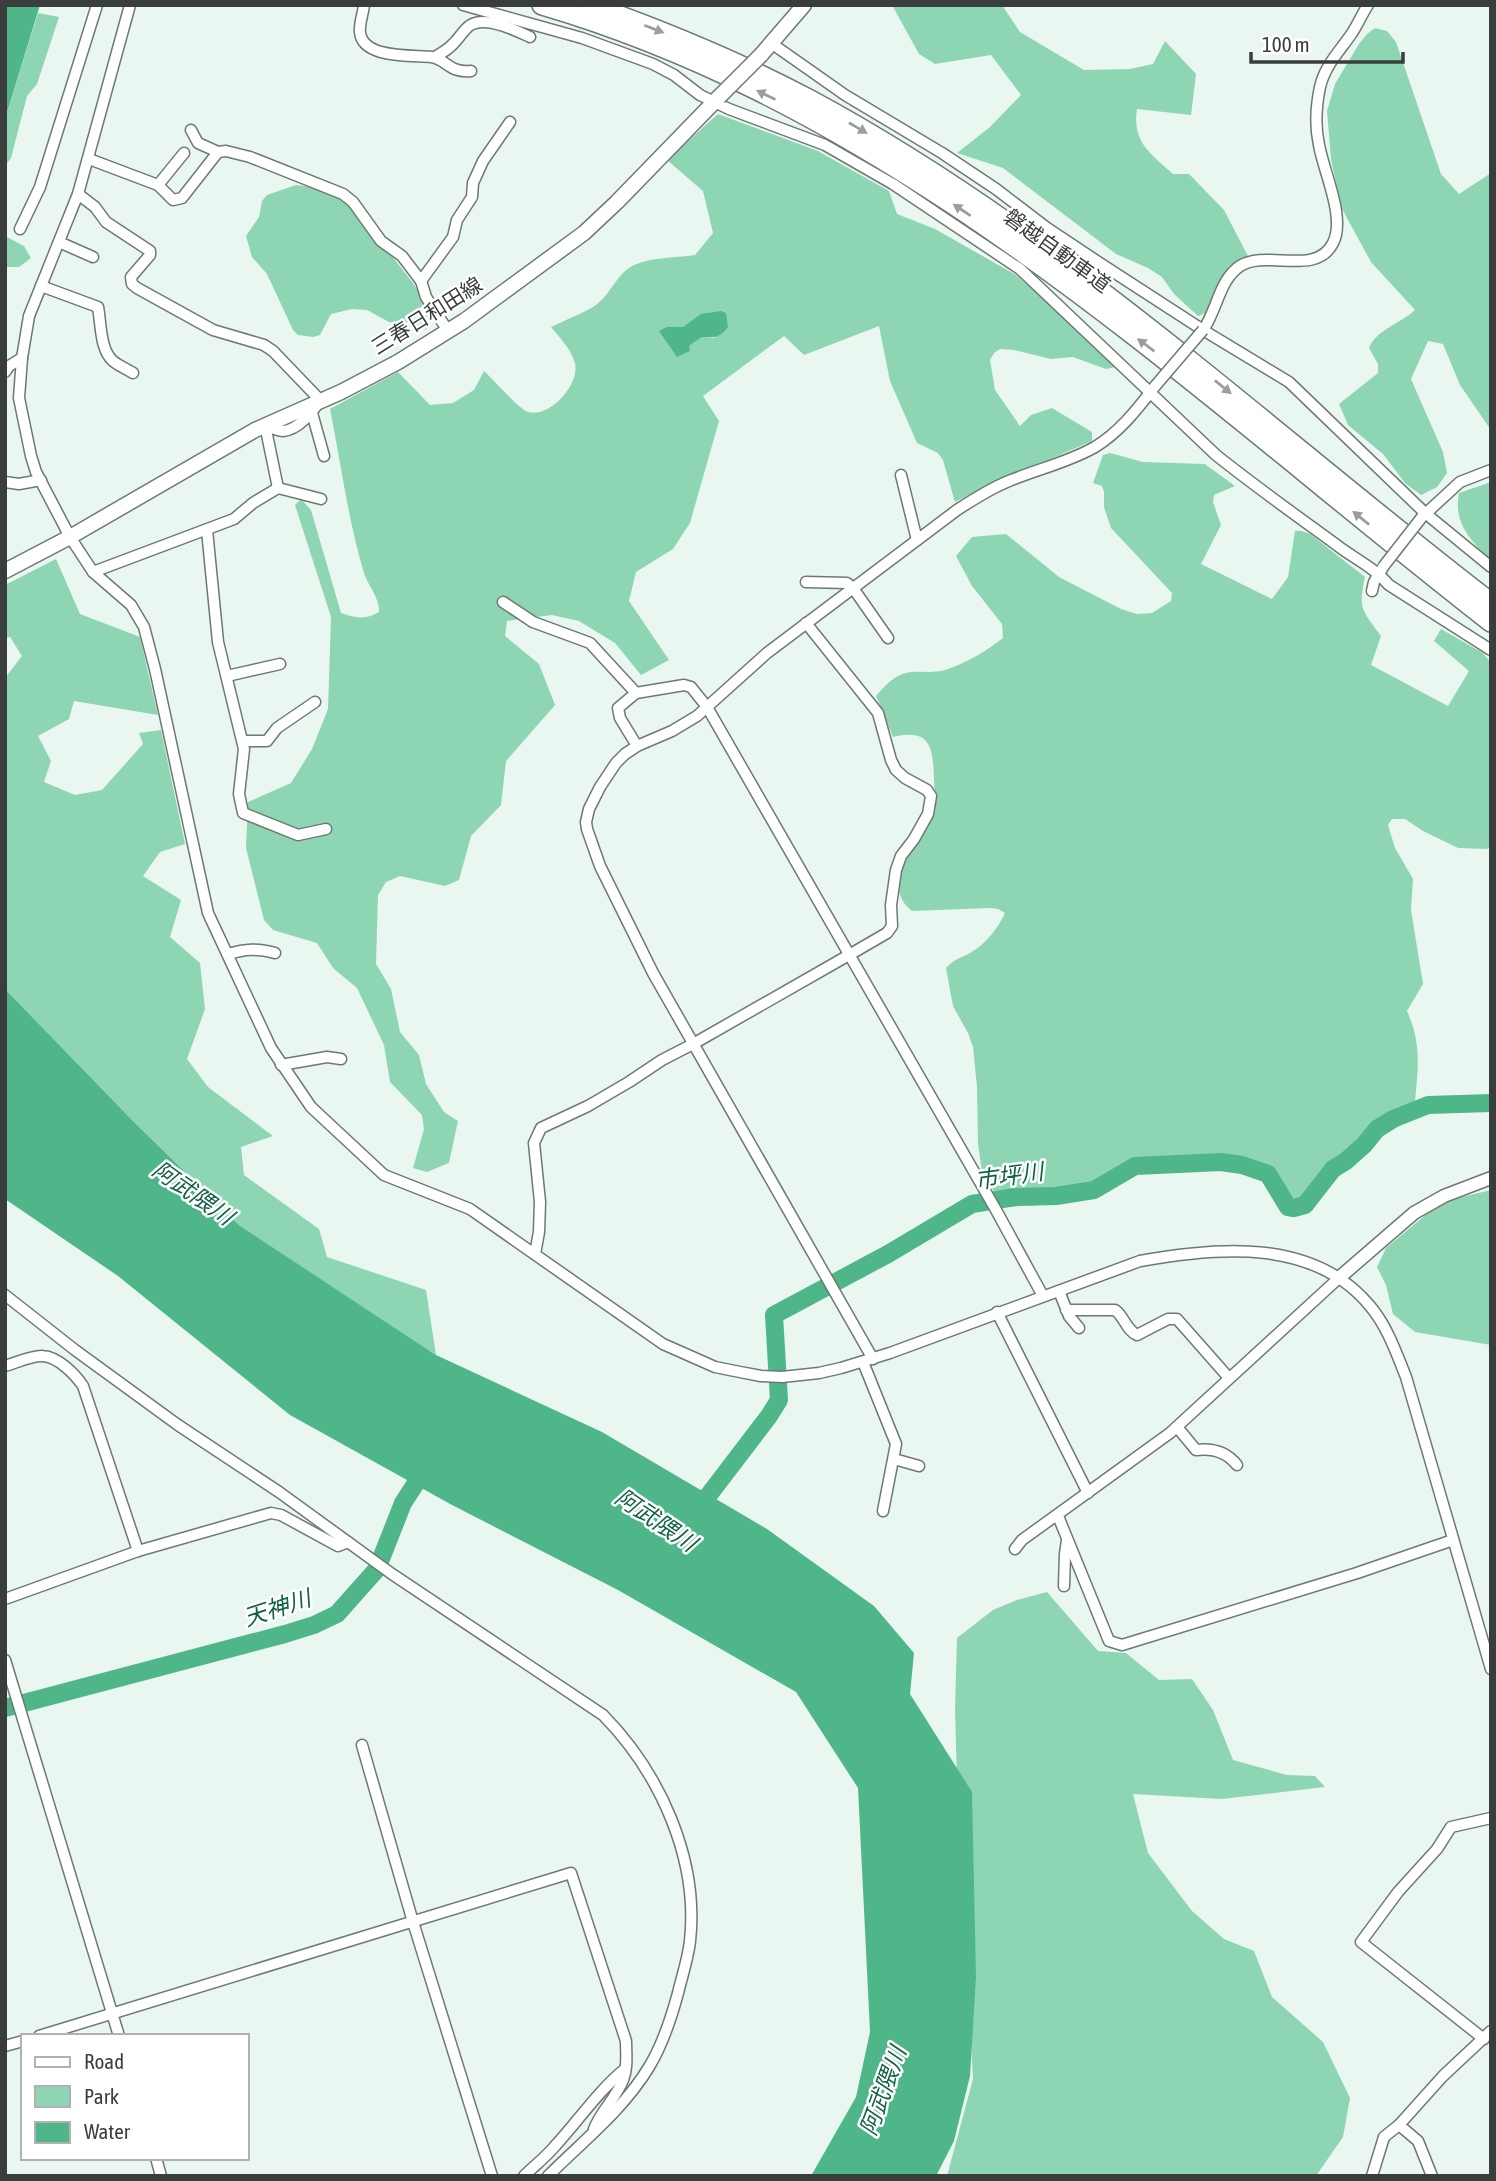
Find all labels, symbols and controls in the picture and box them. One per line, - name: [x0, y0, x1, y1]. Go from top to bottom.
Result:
- scale bar: [1251, 21, 1403, 65]
- one-way arrow: [643, 23, 664, 34]
- text: 100 m: [1262, 32, 1310, 56]
- one-way arrow: [756, 90, 776, 101]
- one-way arrow: [849, 121, 868, 134]
- street label: 磐越自動車道: [1000, 203, 1116, 297]
- one-way arrow: [952, 204, 972, 217]
- street label: 三春日和田線: [367, 272, 486, 359]
- one-way arrow: [1137, 337, 1155, 352]
- one-way arrow: [1214, 379, 1232, 394]
- one-way arrow: [1352, 511, 1370, 526]
- water label: 阿武隈川: [148, 1156, 241, 1232]
- water label: 市坪川: [973, 1158, 1048, 1194]
- water label: 阿武隈川: [611, 1483, 704, 1558]
- water label: 天神川: [240, 1584, 317, 1631]
- legend: [21, 2034, 248, 2160]
- water label: 阿武隈川: [855, 2041, 912, 2139]
- text: Road: [84, 2049, 124, 2073]
- text: Park: [84, 2084, 119, 2108]
- text: Water: [84, 2119, 131, 2143]

